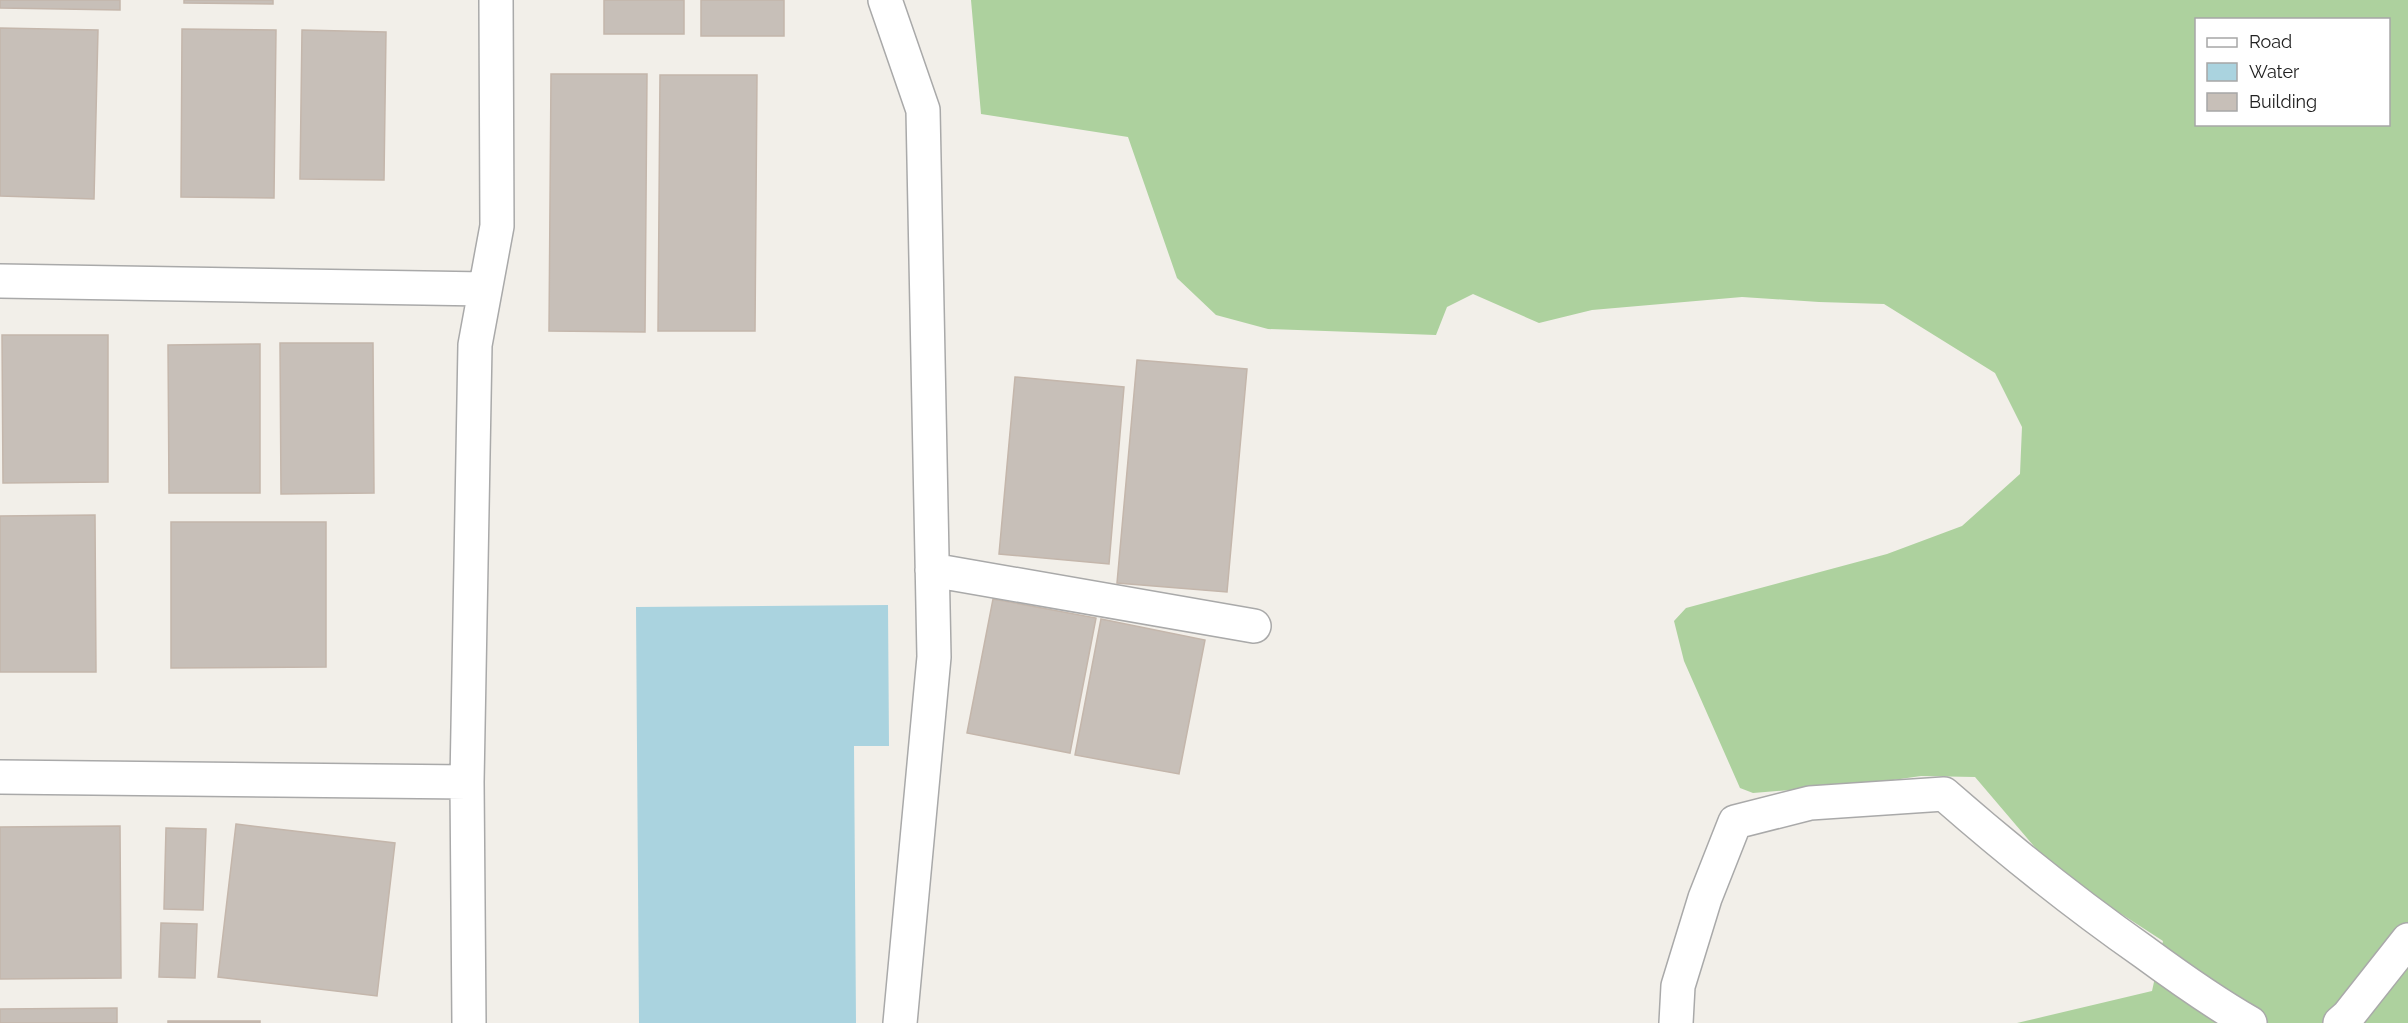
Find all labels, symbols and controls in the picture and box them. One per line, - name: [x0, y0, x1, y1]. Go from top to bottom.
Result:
- legend: [2195, 18, 2390, 126]
- text: Road: [2249, 31, 2292, 52]
- text: Water: [2249, 61, 2300, 82]
- text: Building: [2249, 91, 2317, 112]

